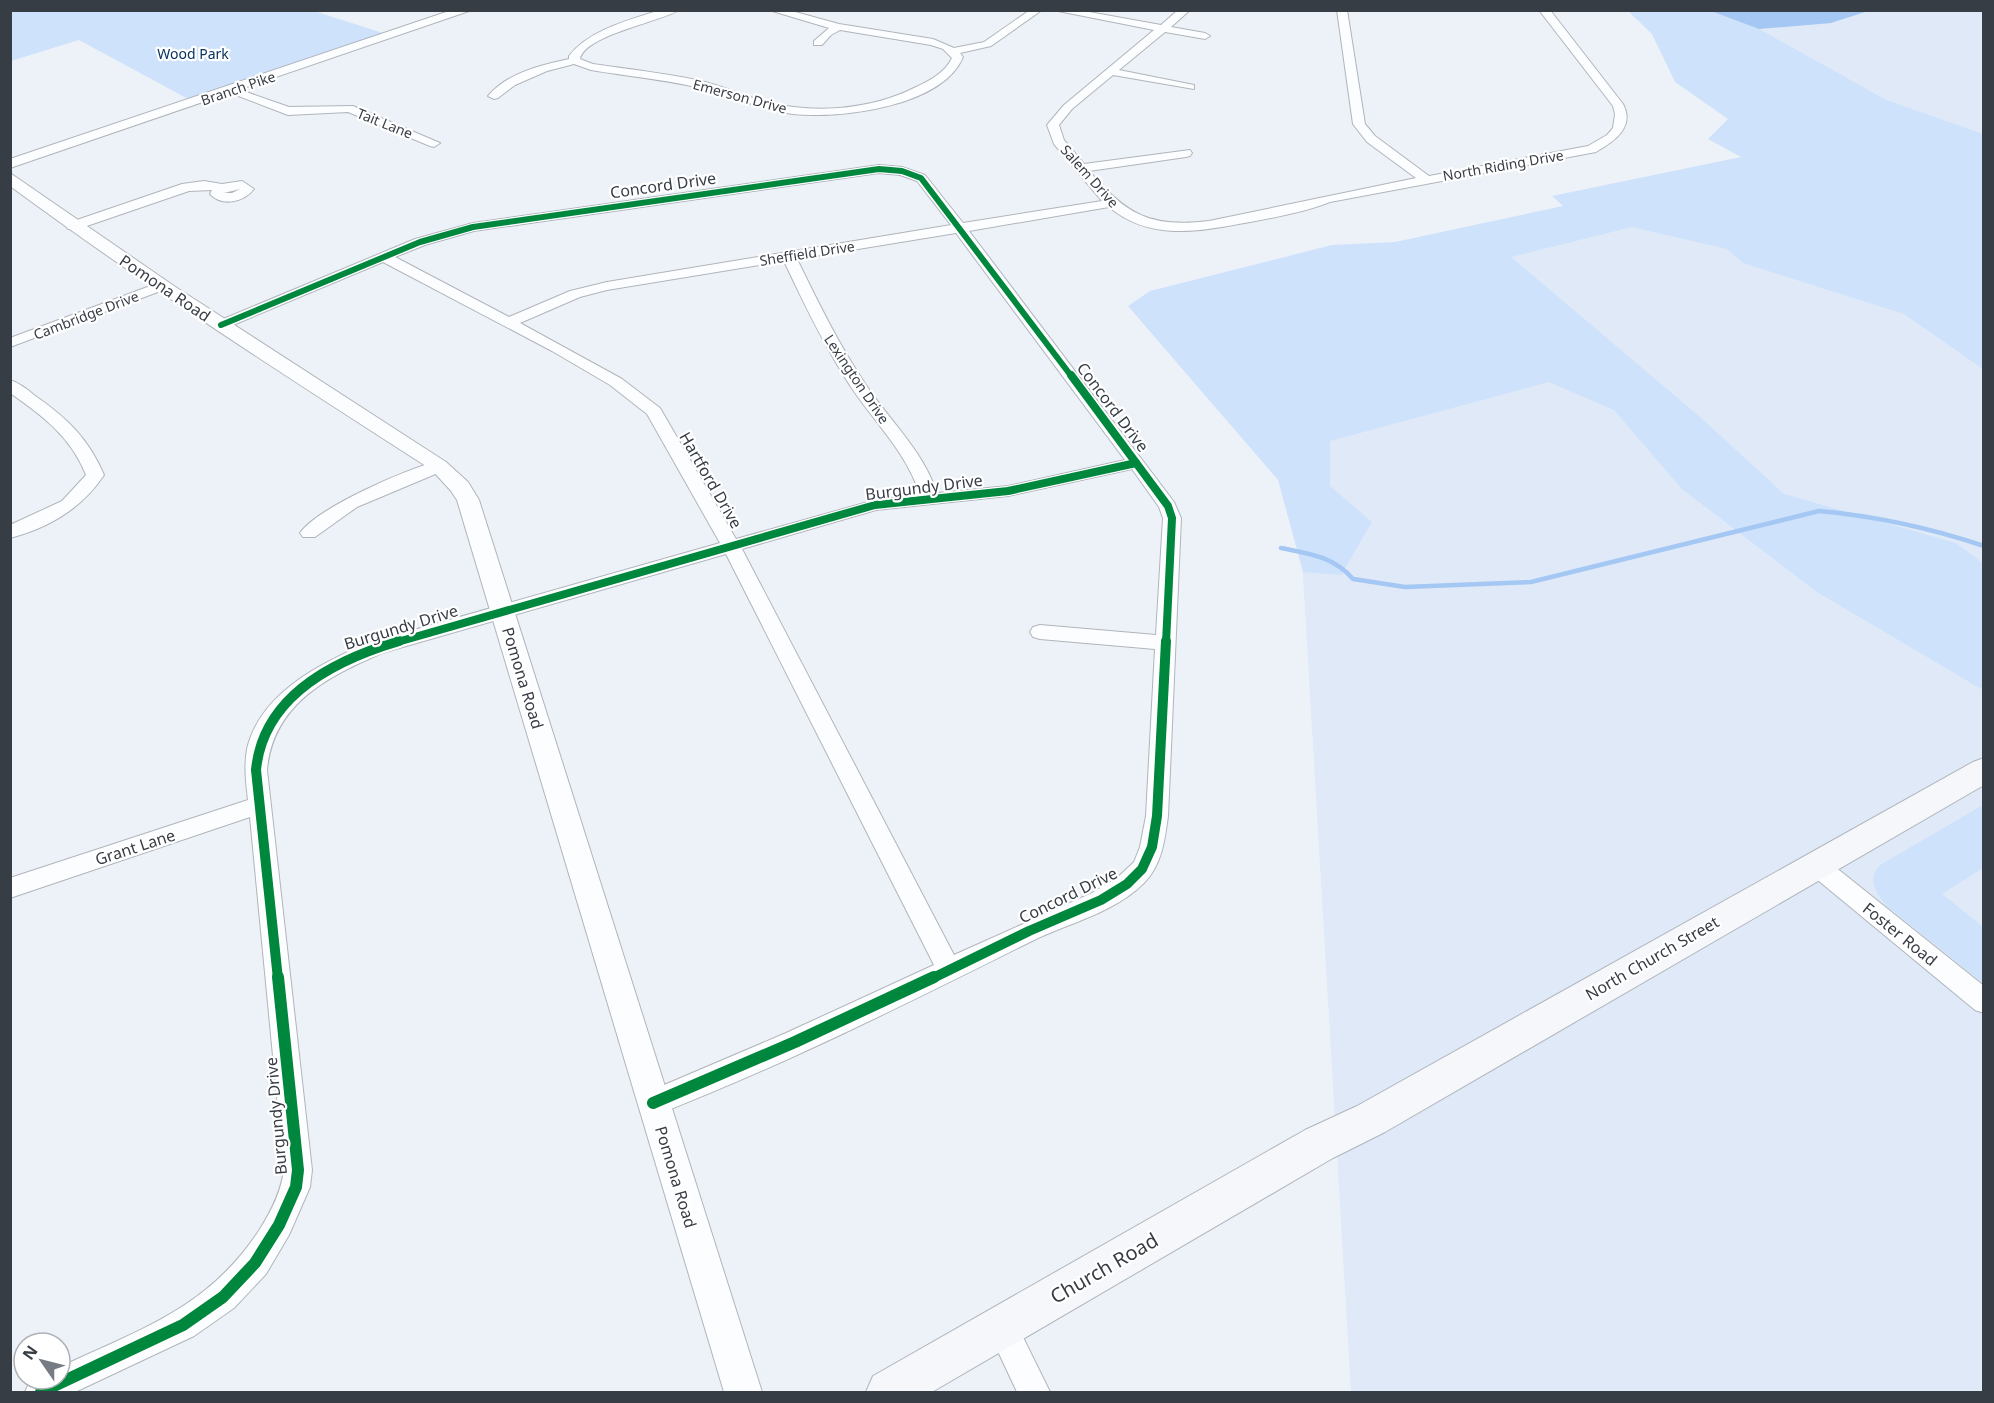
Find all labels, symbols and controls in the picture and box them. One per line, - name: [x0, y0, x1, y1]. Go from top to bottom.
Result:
- park label: Wood Park: [157, 44, 229, 63]
- street label: Branch Pike: [198, 66, 278, 110]
- street label: Emerson Drive: [691, 74, 789, 118]
- street label: Tait Lane: [354, 103, 416, 143]
- street label: Salem Drive: [1057, 141, 1123, 212]
- street label: North Riding Drive: [1441, 145, 1565, 185]
- street label: Concord Drive: [609, 167, 717, 203]
- street label: Sheffield Drive: [758, 236, 856, 270]
- street label: Pomona Road: [115, 249, 215, 327]
- street label: Cambridge Drive: [31, 286, 141, 344]
- street label: Lexington Drive: [820, 331, 894, 427]
- street label: Concord Drive: [1072, 358, 1154, 456]
- street label: Hartford Drive: [674, 428, 748, 532]
- street label: Burgundy Drive: [864, 469, 984, 505]
- street label: Burgundy Drive: [341, 599, 461, 655]
- street label: Pomona Road: [497, 624, 549, 732]
- street label: Grant Lane: [92, 824, 178, 870]
- street label: Concord Drive: [1015, 862, 1121, 928]
- street label: Foster Road: [1858, 897, 1942, 971]
- street label: North Church Street: [1581, 911, 1723, 1005]
- street label: Burgundy Drive: [260, 1056, 292, 1176]
- street label: Pomona Road: [650, 1123, 702, 1231]
- street label: Church Road: [1045, 1226, 1163, 1310]
- north arrow: [12, 1331, 72, 1391]
- text: N: [17, 1341, 42, 1364]

